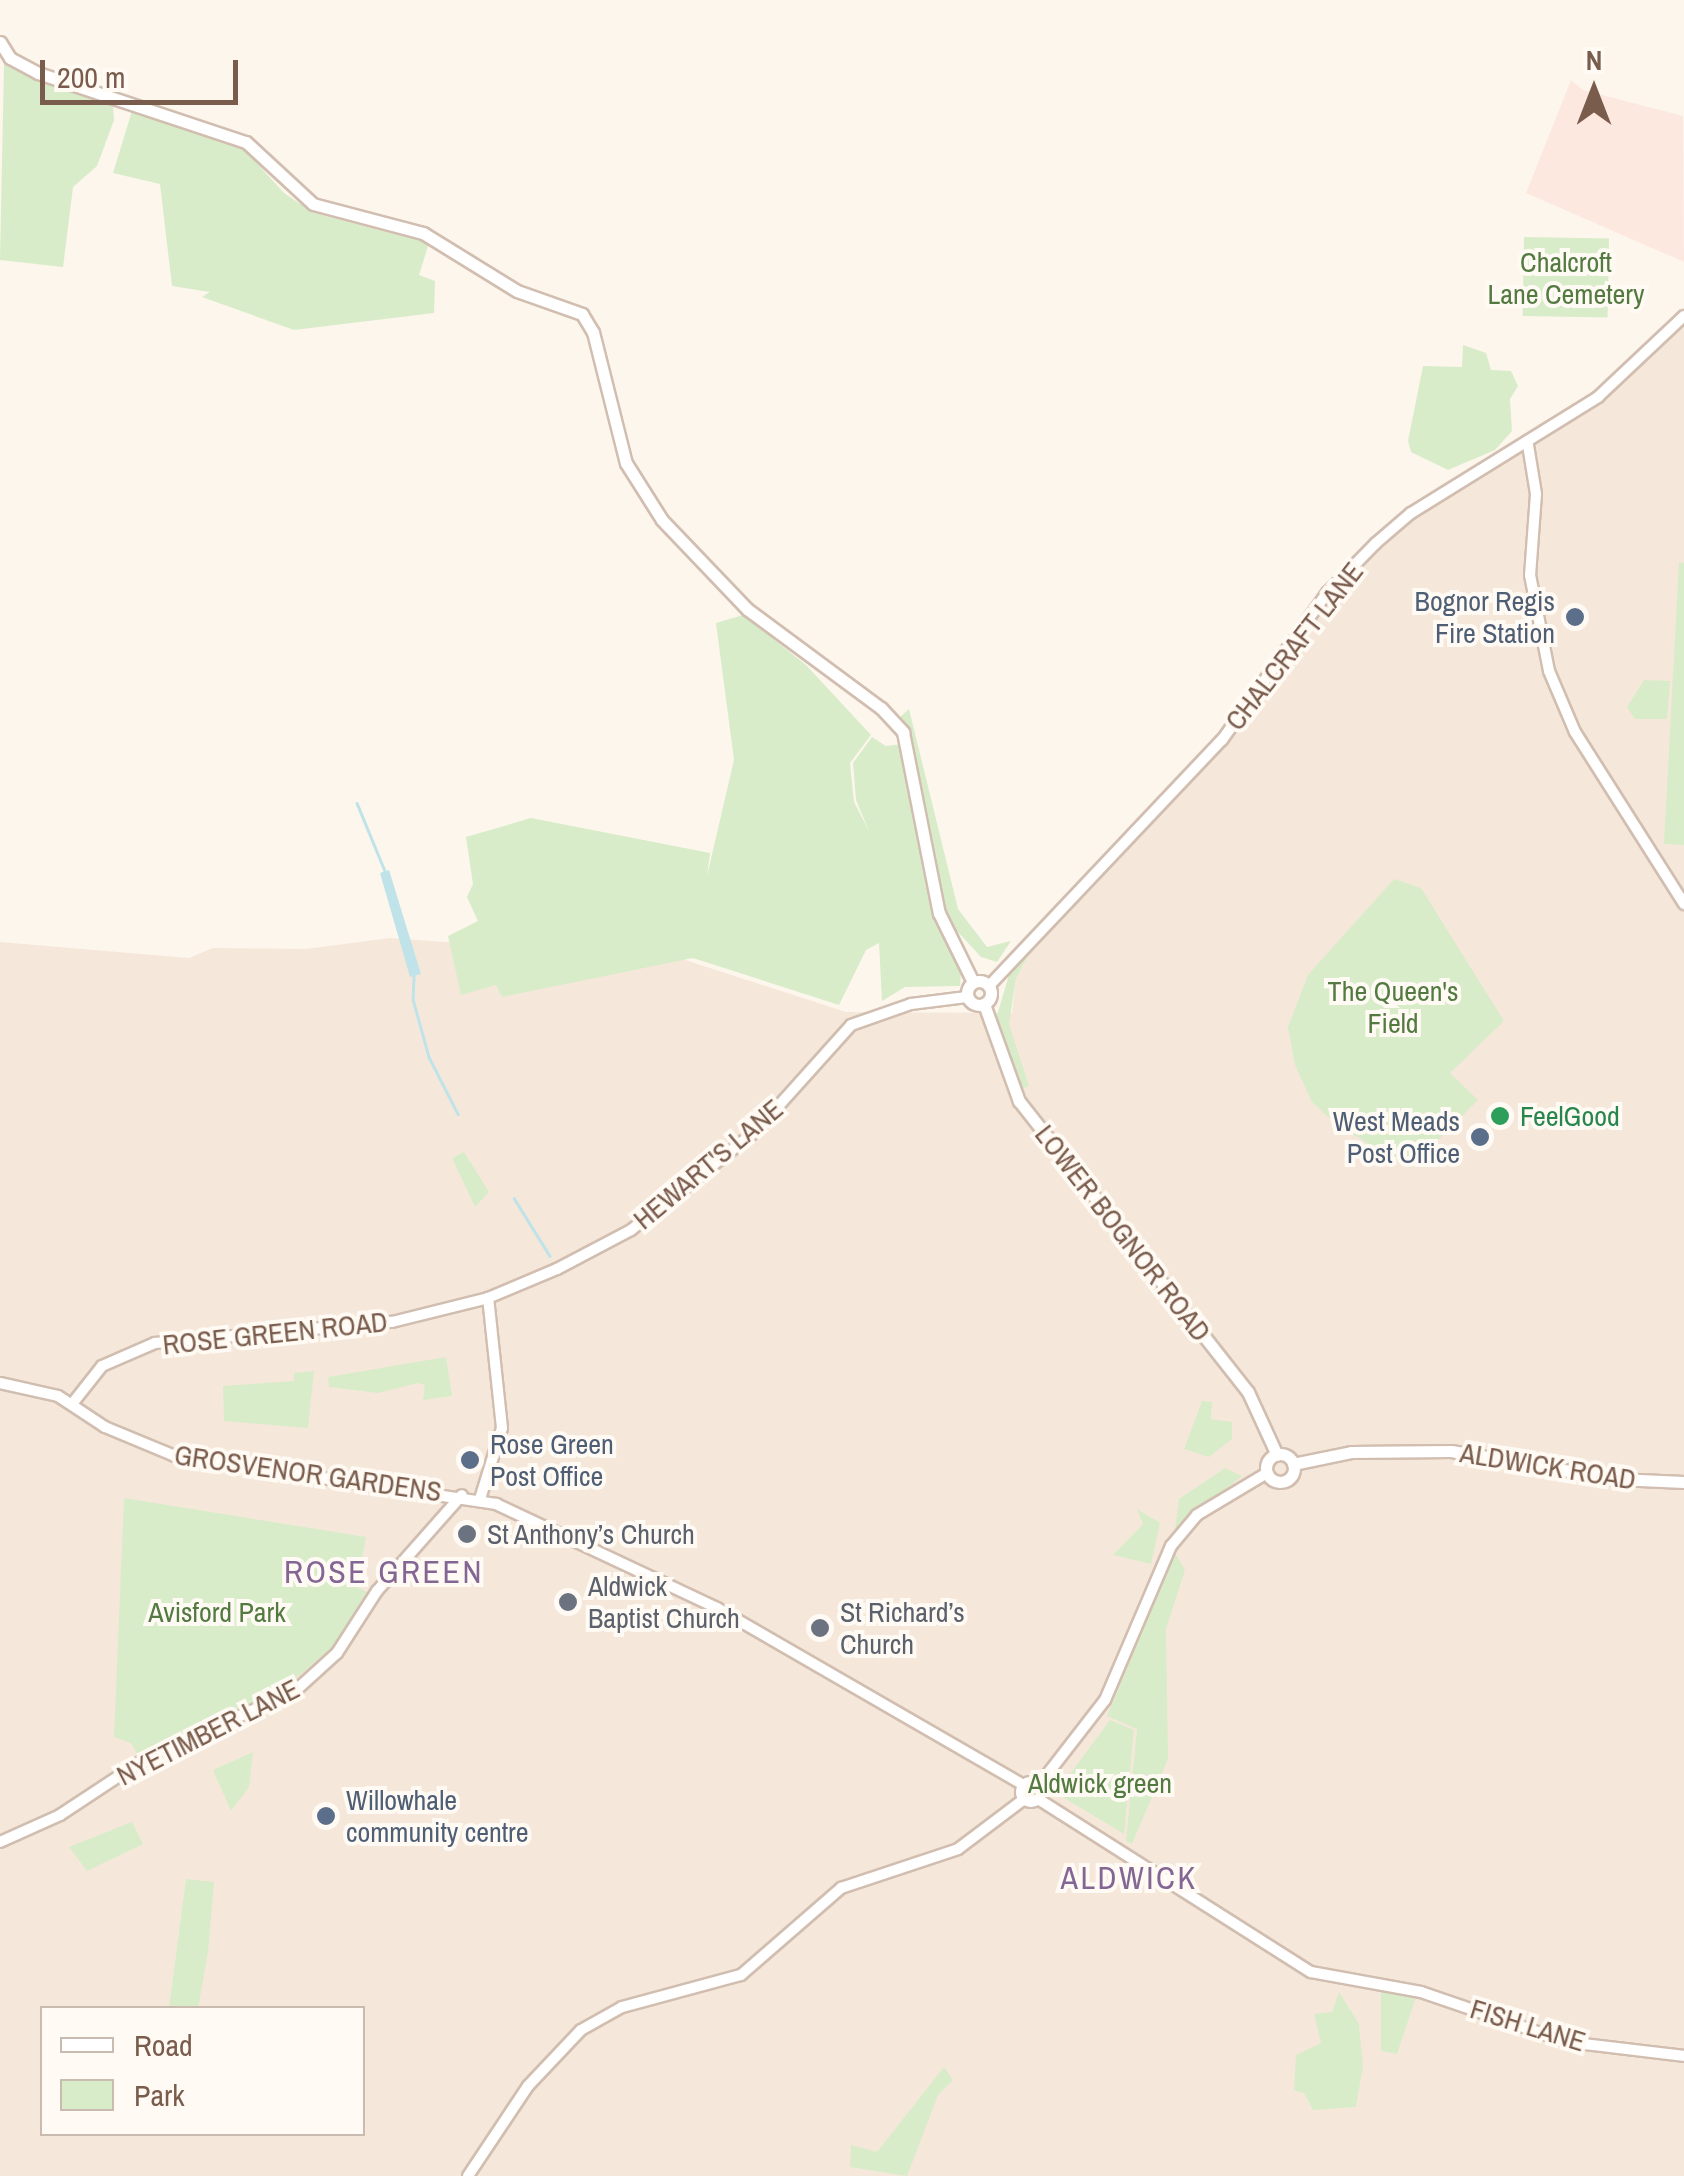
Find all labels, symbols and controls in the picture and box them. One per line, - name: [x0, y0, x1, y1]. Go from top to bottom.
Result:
- scale bar: [45, 40, 242, 102]
- north arrow: [1544, 40, 1644, 140]
- text: N: [1586, 41, 1602, 79]
- text: 200 m: [57, 57, 125, 97]
- park label: Chalcroft Lane Cemetery: [1488, 245, 1644, 311]
- street label: CHALCRAFT LANE: [1218, 555, 1370, 737]
- place label: Bognor Regis Fire Station: [1415, 584, 1555, 650]
- marker: Bognor Regis Fire Station: [1564, 606, 1586, 628]
- park label: The Queen's Field: [1328, 974, 1458, 1040]
- street label: HEWART'S LANE: [627, 1092, 789, 1236]
- place label: FeelGood: [1520, 1099, 1620, 1133]
- place label: West Meads Post Office: [1333, 1104, 1460, 1170]
- marker: FeelGood: [1489, 1105, 1511, 1127]
- street label: LOWER BOGNOR ROAD: [1028, 1118, 1218, 1348]
- marker: West Meads Post Office: [1469, 1126, 1491, 1148]
- street label: ROSE GREEN ROAD: [161, 1304, 389, 1362]
- place label: Rose Green Post Office: [490, 1427, 614, 1493]
- street label: ALDWICK ROAD: [1458, 1436, 1638, 1496]
- street label: GROSVENOR GARDENS: [172, 1438, 444, 1508]
- marker: Rose Green Post Office: [459, 1449, 481, 1471]
- place label: St Anthony’s Church: [487, 1517, 696, 1551]
- marker: St Anthony’s Church: [456, 1523, 478, 1545]
- district label: ROSE GREEN: [284, 1553, 484, 1591]
- place label: Aldwick Baptist Church: [588, 1569, 740, 1635]
- marker: Aldwick Baptist Church: [557, 1591, 579, 1613]
- park label: Avisford Park: [148, 1595, 286, 1629]
- place label: St Richard’s Church: [840, 1595, 965, 1661]
- marker: St Richard’s Church: [809, 1617, 831, 1639]
- street label: NYETIMBER LANE: [111, 1672, 305, 1792]
- park label: Aldwick green: [1028, 1766, 1172, 1800]
- place label: Willowhale community centre: [346, 1783, 528, 1849]
- marker: Willowhale community centre: [315, 1805, 337, 1827]
- district label: ALDWICK: [1060, 1859, 1198, 1897]
- street label: FISH LANE: [1466, 1992, 1590, 2058]
- legend: [40, 2006, 365, 2136]
- text: Road: [134, 2025, 193, 2065]
- text: Park: [134, 2075, 185, 2115]

